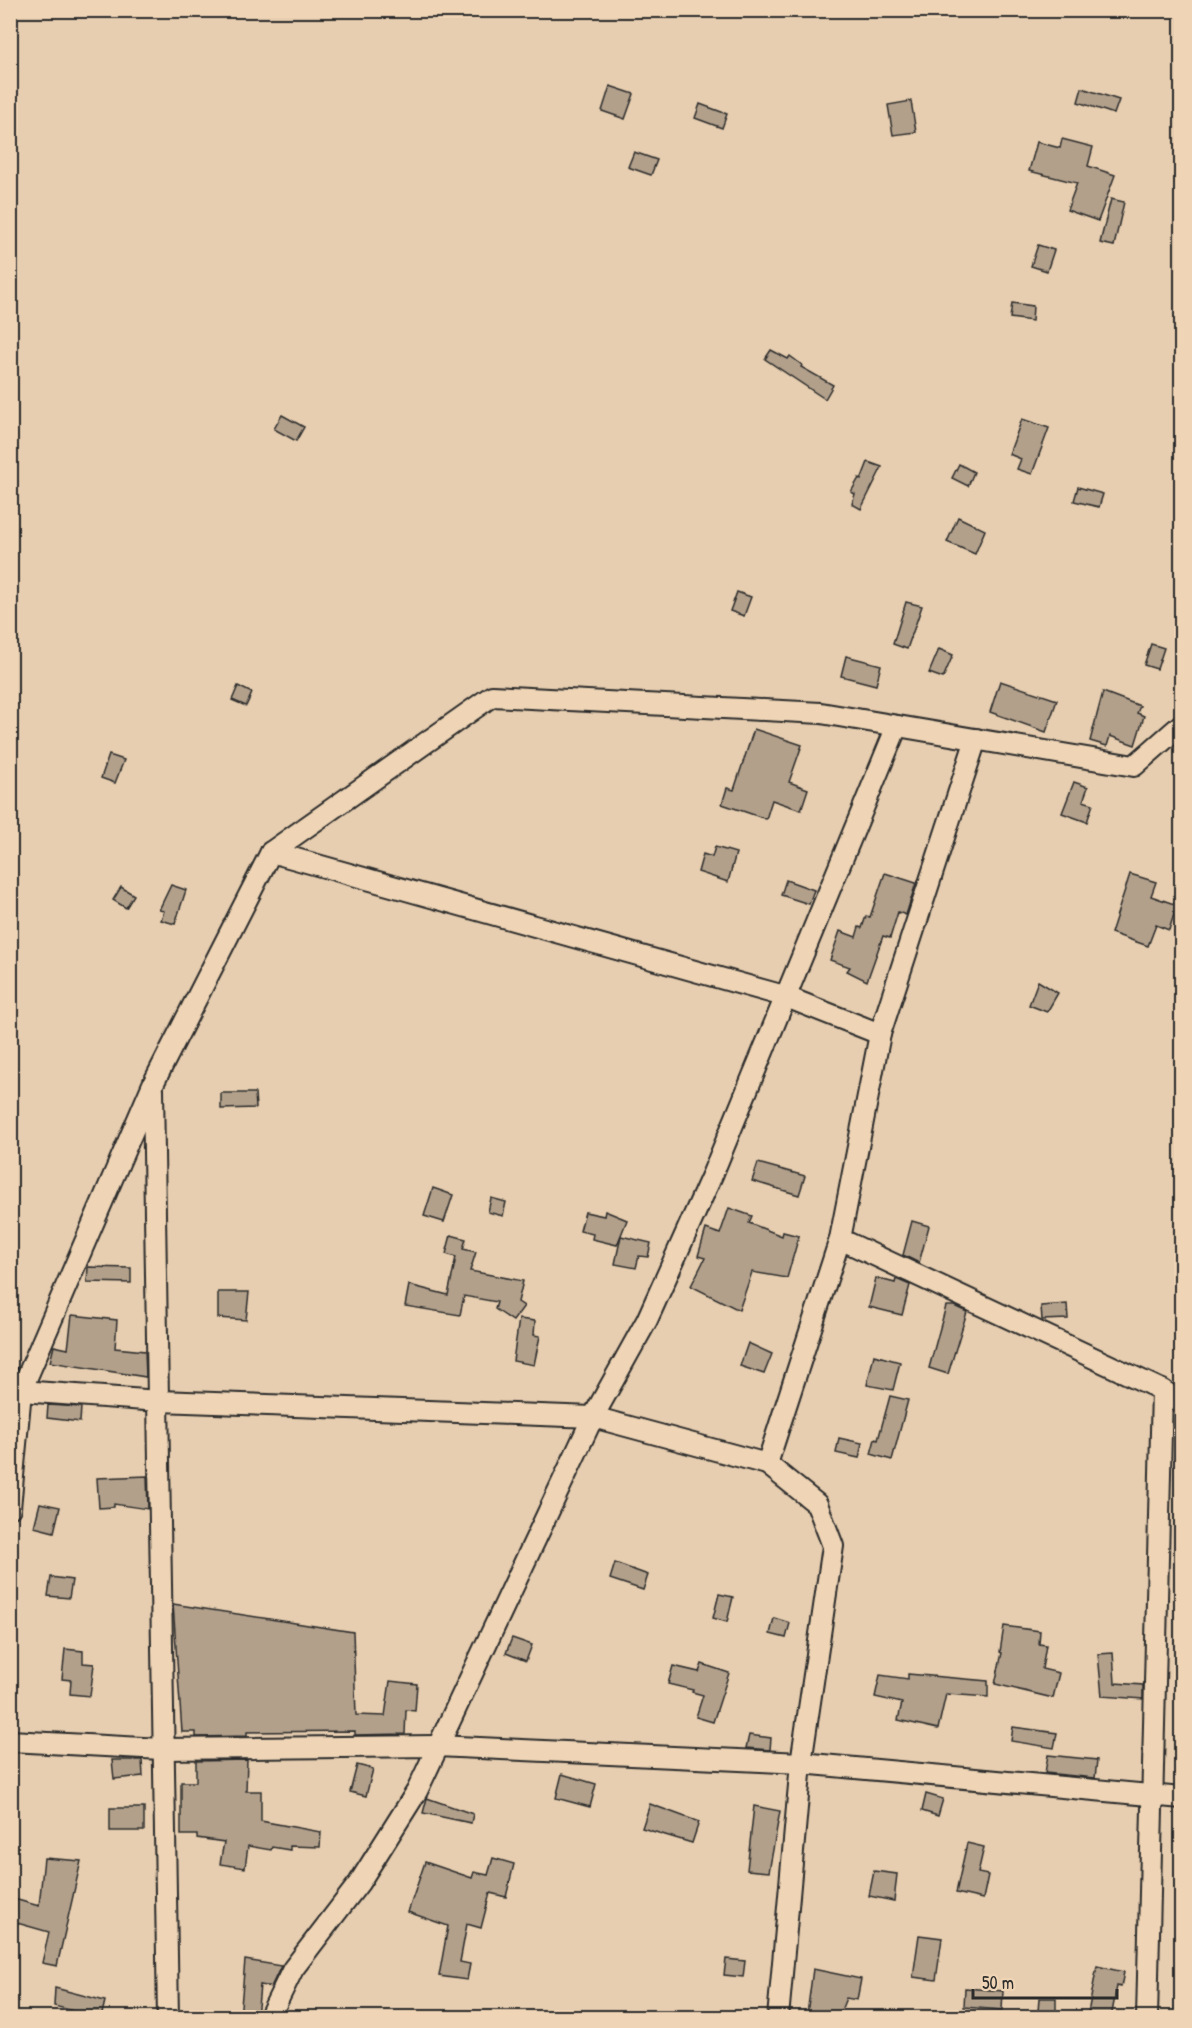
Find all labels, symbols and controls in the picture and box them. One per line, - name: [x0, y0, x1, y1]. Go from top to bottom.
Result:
- scale bar: [973, 1962, 1117, 2000]
- text: 50 m: [982, 1970, 1014, 1995]

